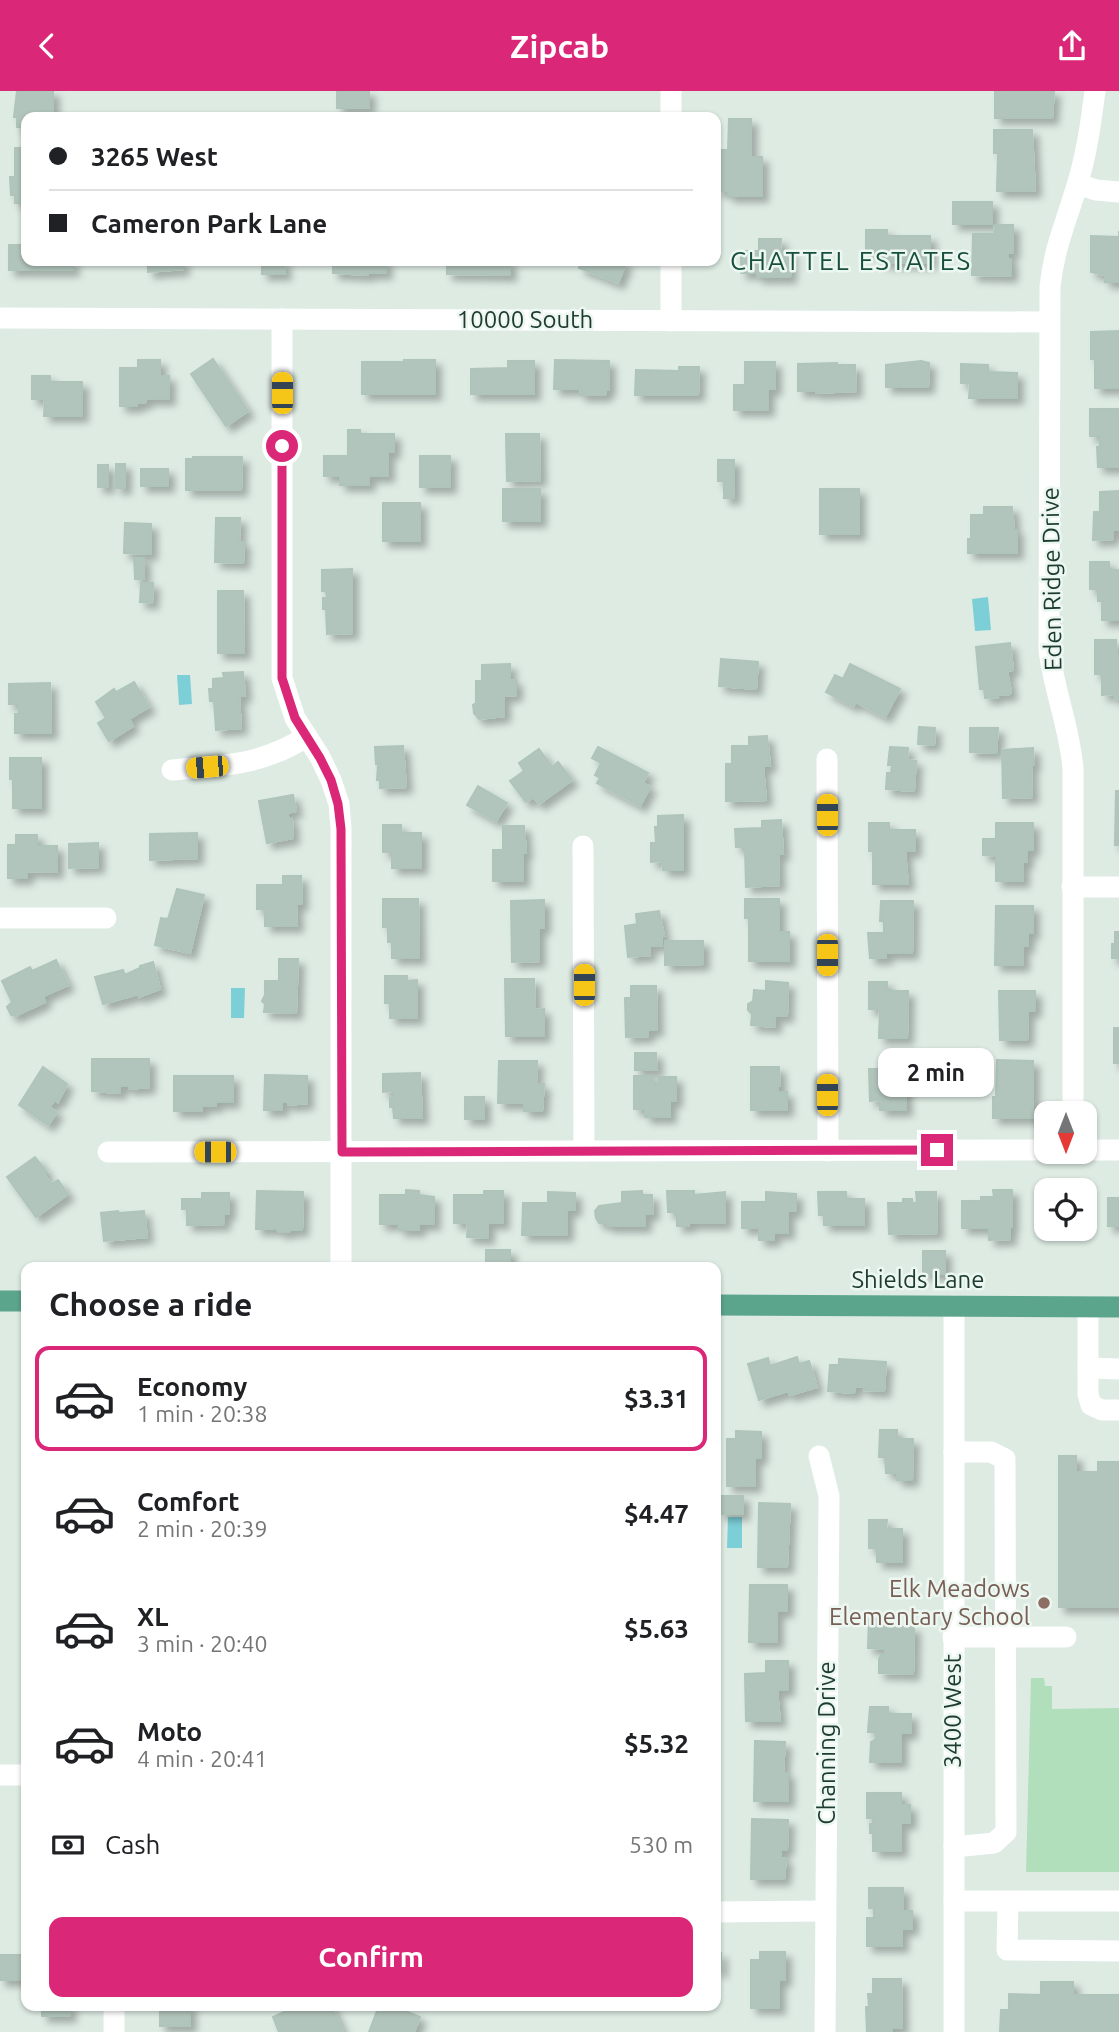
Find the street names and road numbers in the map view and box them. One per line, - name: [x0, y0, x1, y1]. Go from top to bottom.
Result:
- street label: 10000 South: [457, 306, 593, 333]
- street label: Eden Ridge Drive: [1036, 487, 1067, 671]
- street label: Shields Lane: [851, 1266, 985, 1293]
- street label: 3400 West: [939, 1653, 966, 1768]
- street label: Channing Drive: [813, 1661, 840, 1825]

